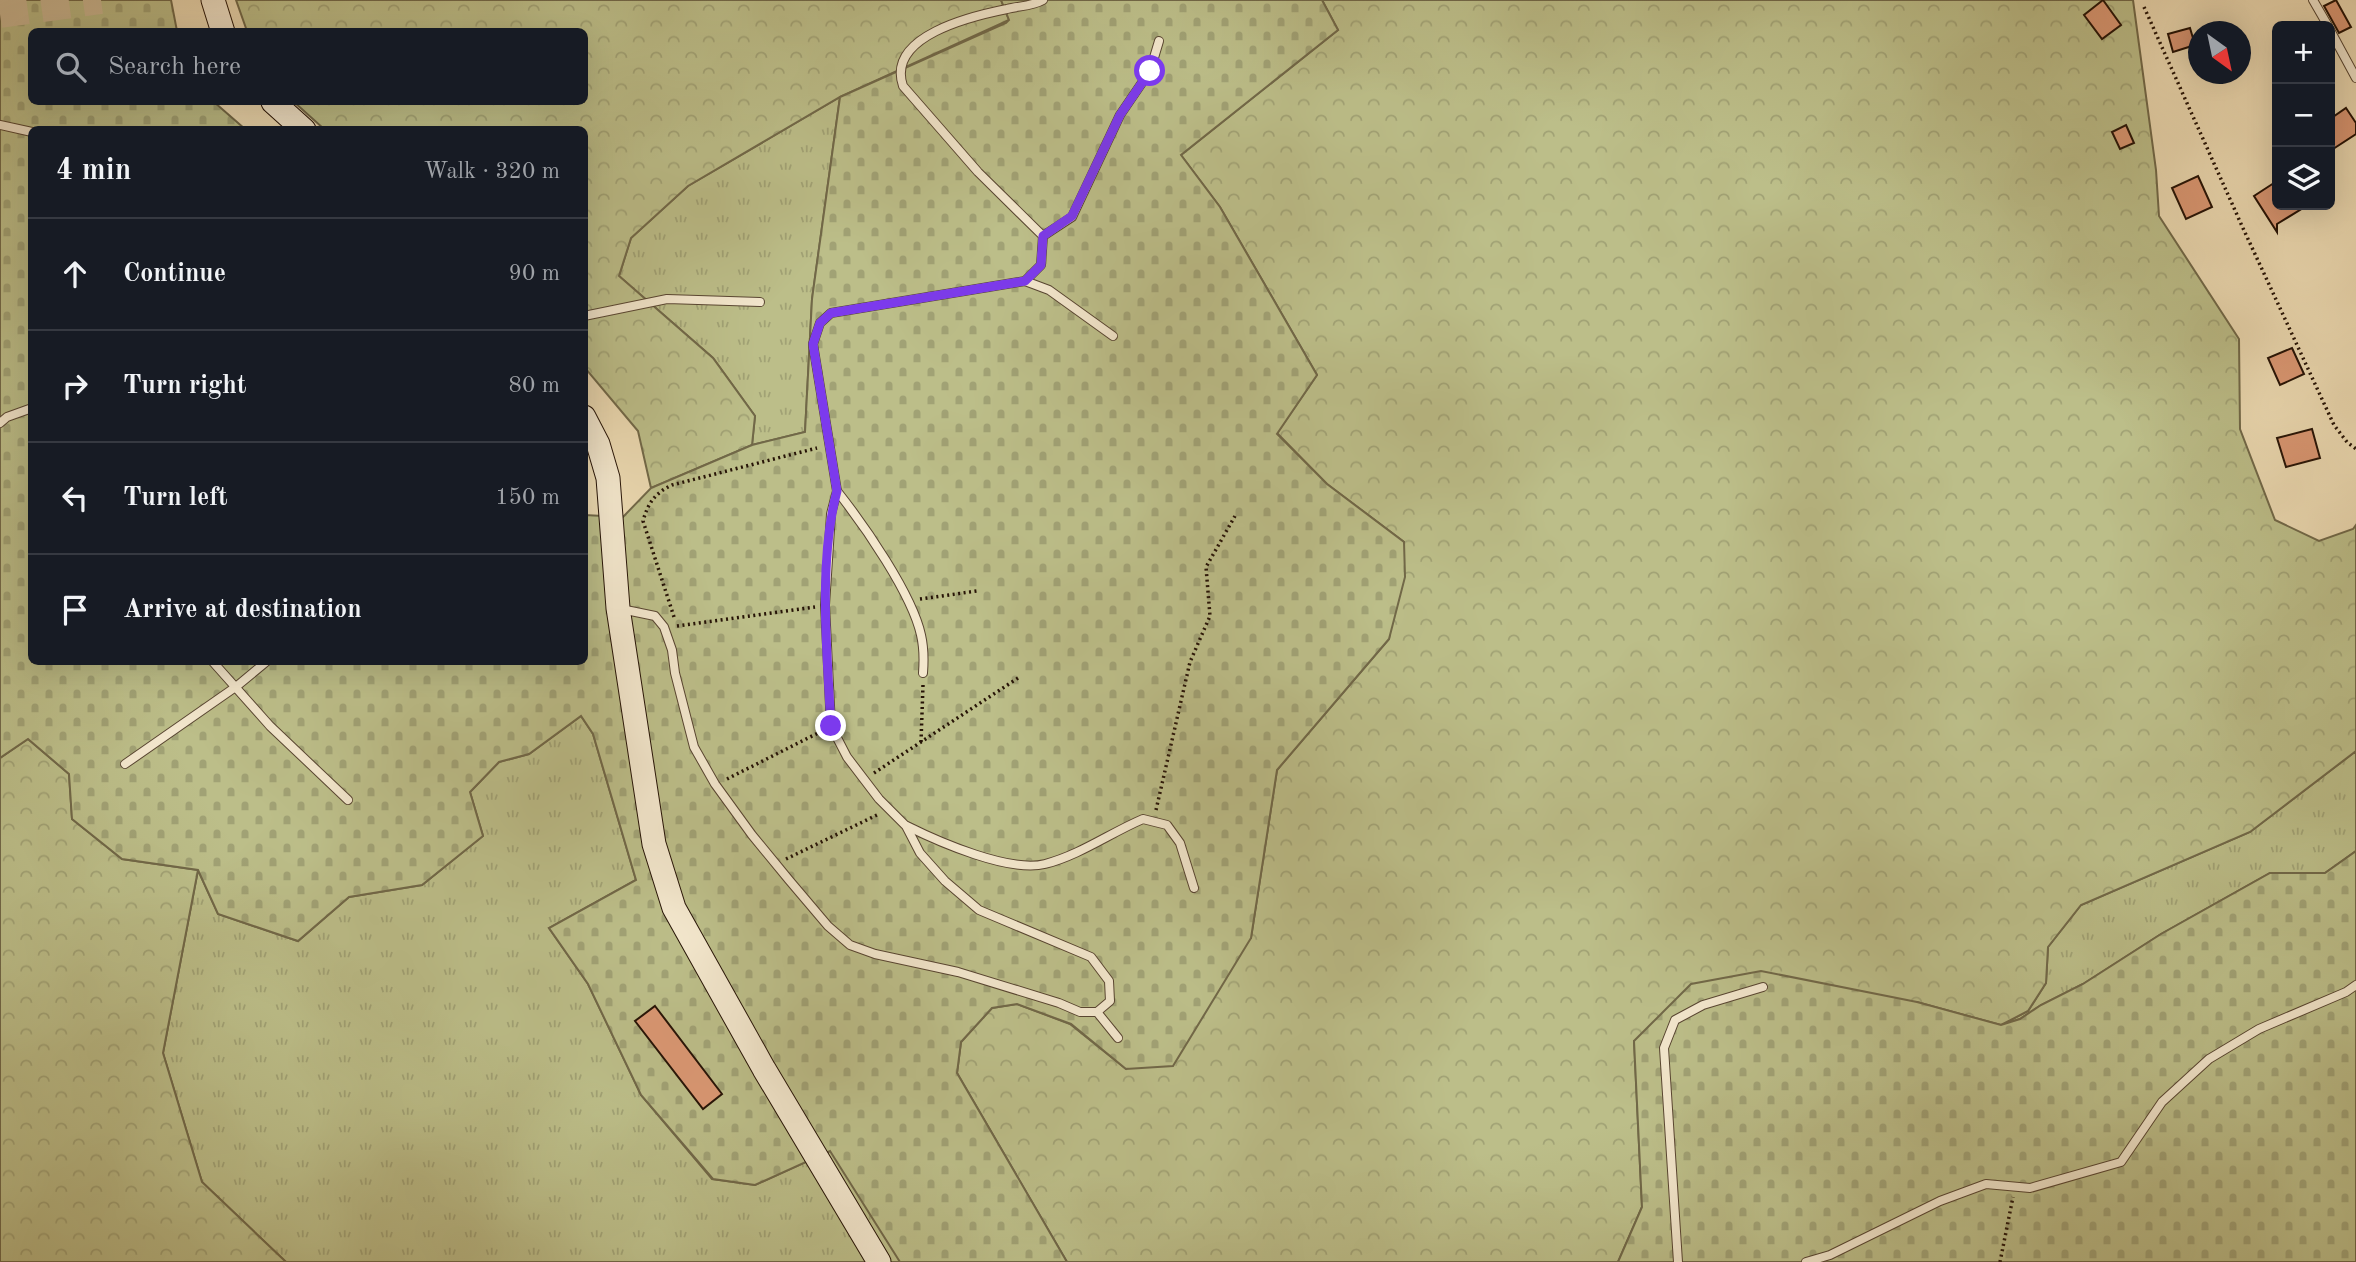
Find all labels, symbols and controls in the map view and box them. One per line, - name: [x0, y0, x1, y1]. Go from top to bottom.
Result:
- north arrow: [2188, 21, 2251, 84]
- map controls: [2272, 21, 2335, 210]
- button: +: [2272, 21, 2335, 84]
- search box: [28, 28, 588, 105]
- icon: search: [52, 48, 90, 86]
- text: Search here: [108, 54, 241, 80]
- route start: [1134, 55, 1165, 86]
- button: −: [2272, 84, 2335, 147]
- button: layers: [2272, 147, 2335, 210]
- text: 4 min: [56, 156, 131, 186]
- text: Walk · 320 m: [424, 160, 560, 183]
- icon: ahead: [56, 255, 94, 293]
- text: Continue: [123, 261, 226, 287]
- text: 90 m: [509, 262, 560, 285]
- icon: right: [56, 367, 94, 405]
- text: Turn right: [123, 373, 246, 399]
- text: 80 m: [509, 374, 560, 397]
- icon: left: [56, 479, 94, 517]
- text: Turn left: [123, 485, 228, 511]
- text: 150 m: [495, 486, 560, 509]
- icon: arrive: [56, 591, 94, 629]
- text: Arrive at destination: [123, 597, 362, 623]
- route end: [815, 710, 846, 741]

